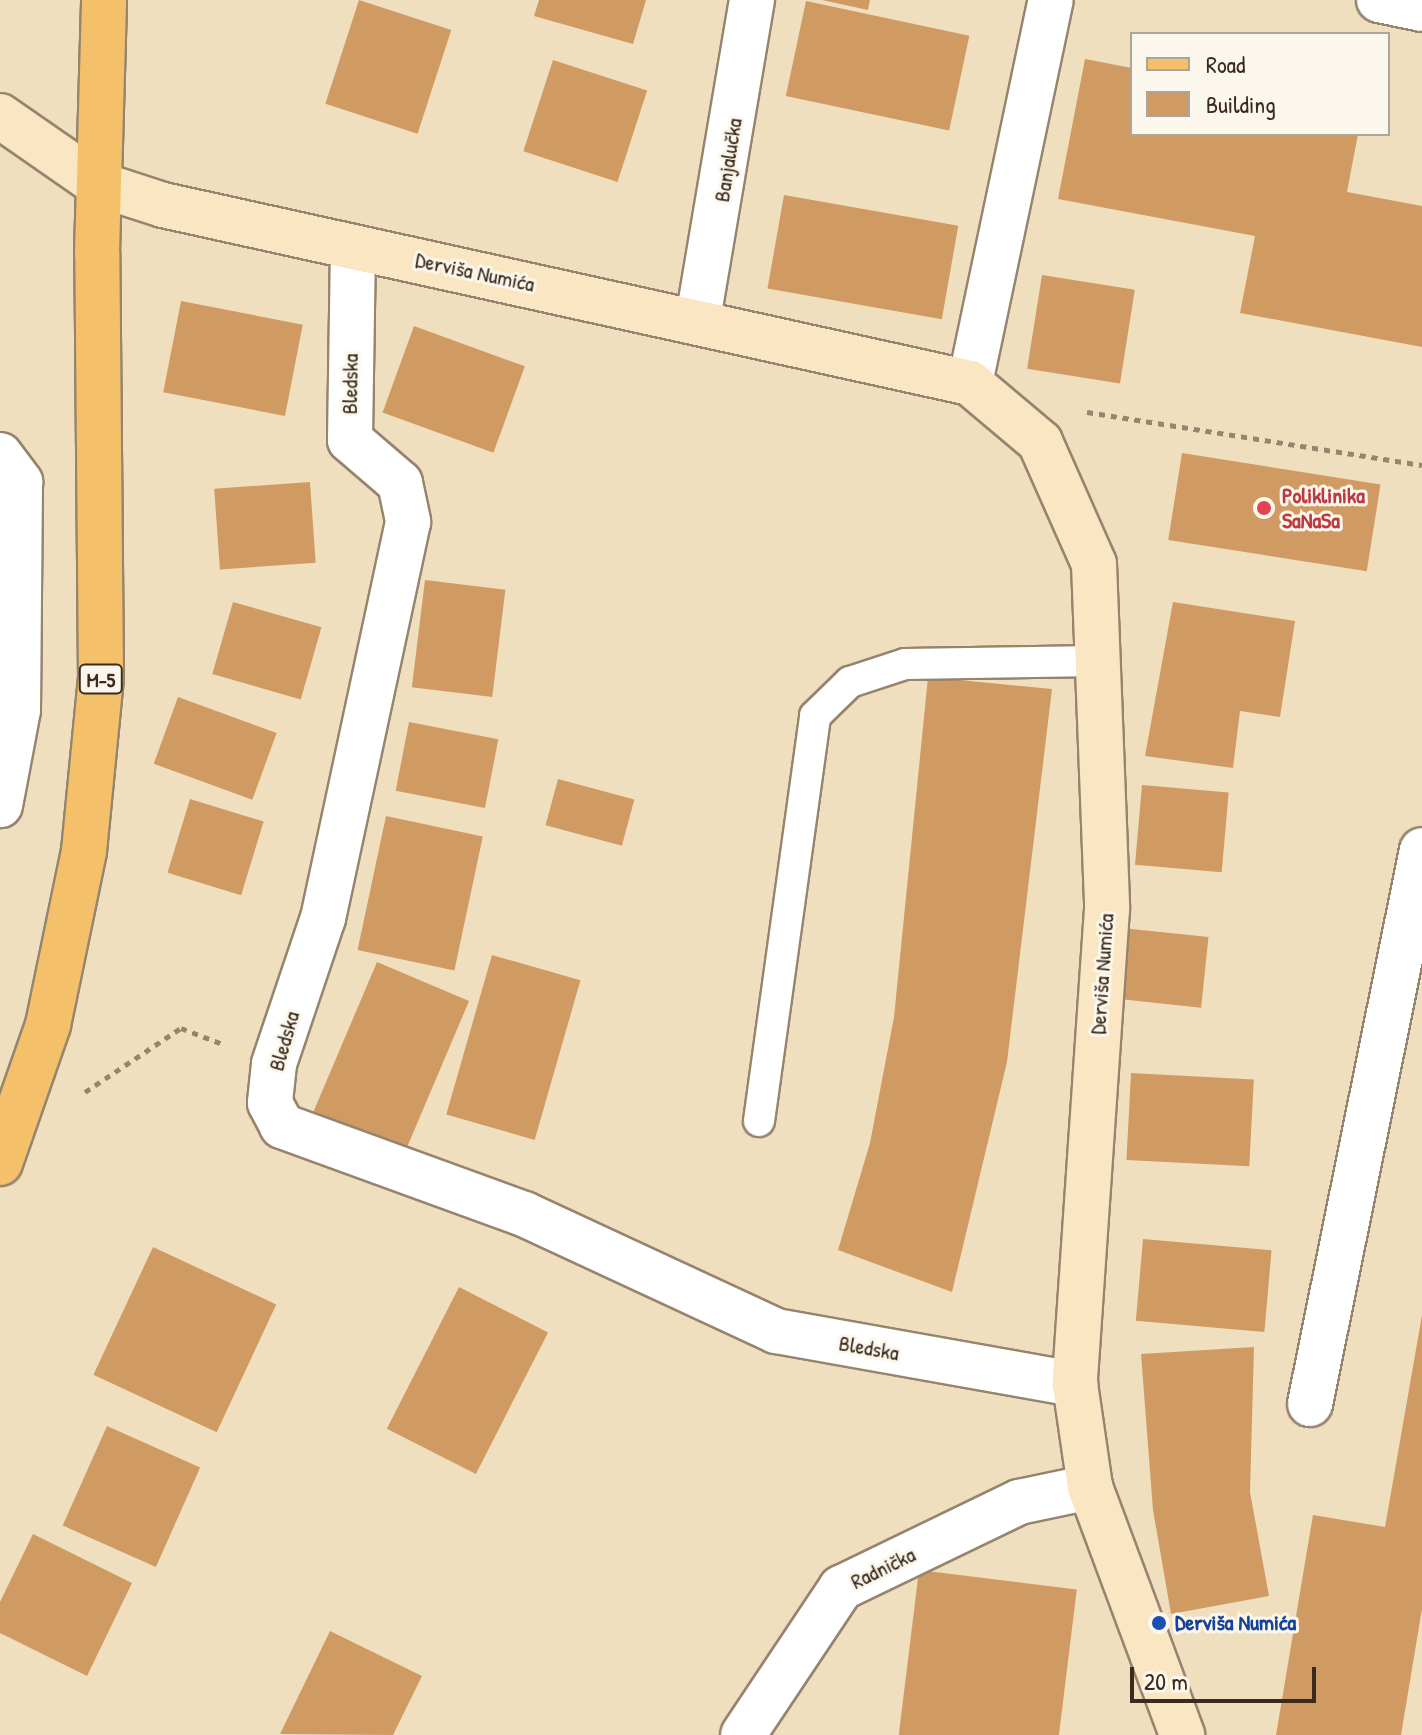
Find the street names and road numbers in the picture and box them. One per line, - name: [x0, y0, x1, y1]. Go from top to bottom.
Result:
- street label: Banjalučka: [708, 116, 748, 204]
- street label: Derviša Numića: [413, 246, 537, 298]
- street label: Bledska: [336, 353, 364, 415]
- road number: M-5: [77, 663, 125, 695]
- street label: Derviša Numića: [1085, 913, 1119, 1035]
- street label: Bledska: [263, 1008, 305, 1074]
- street label: Bledska: [837, 1330, 901, 1366]
- street label: Radnička: [846, 1541, 920, 1595]

